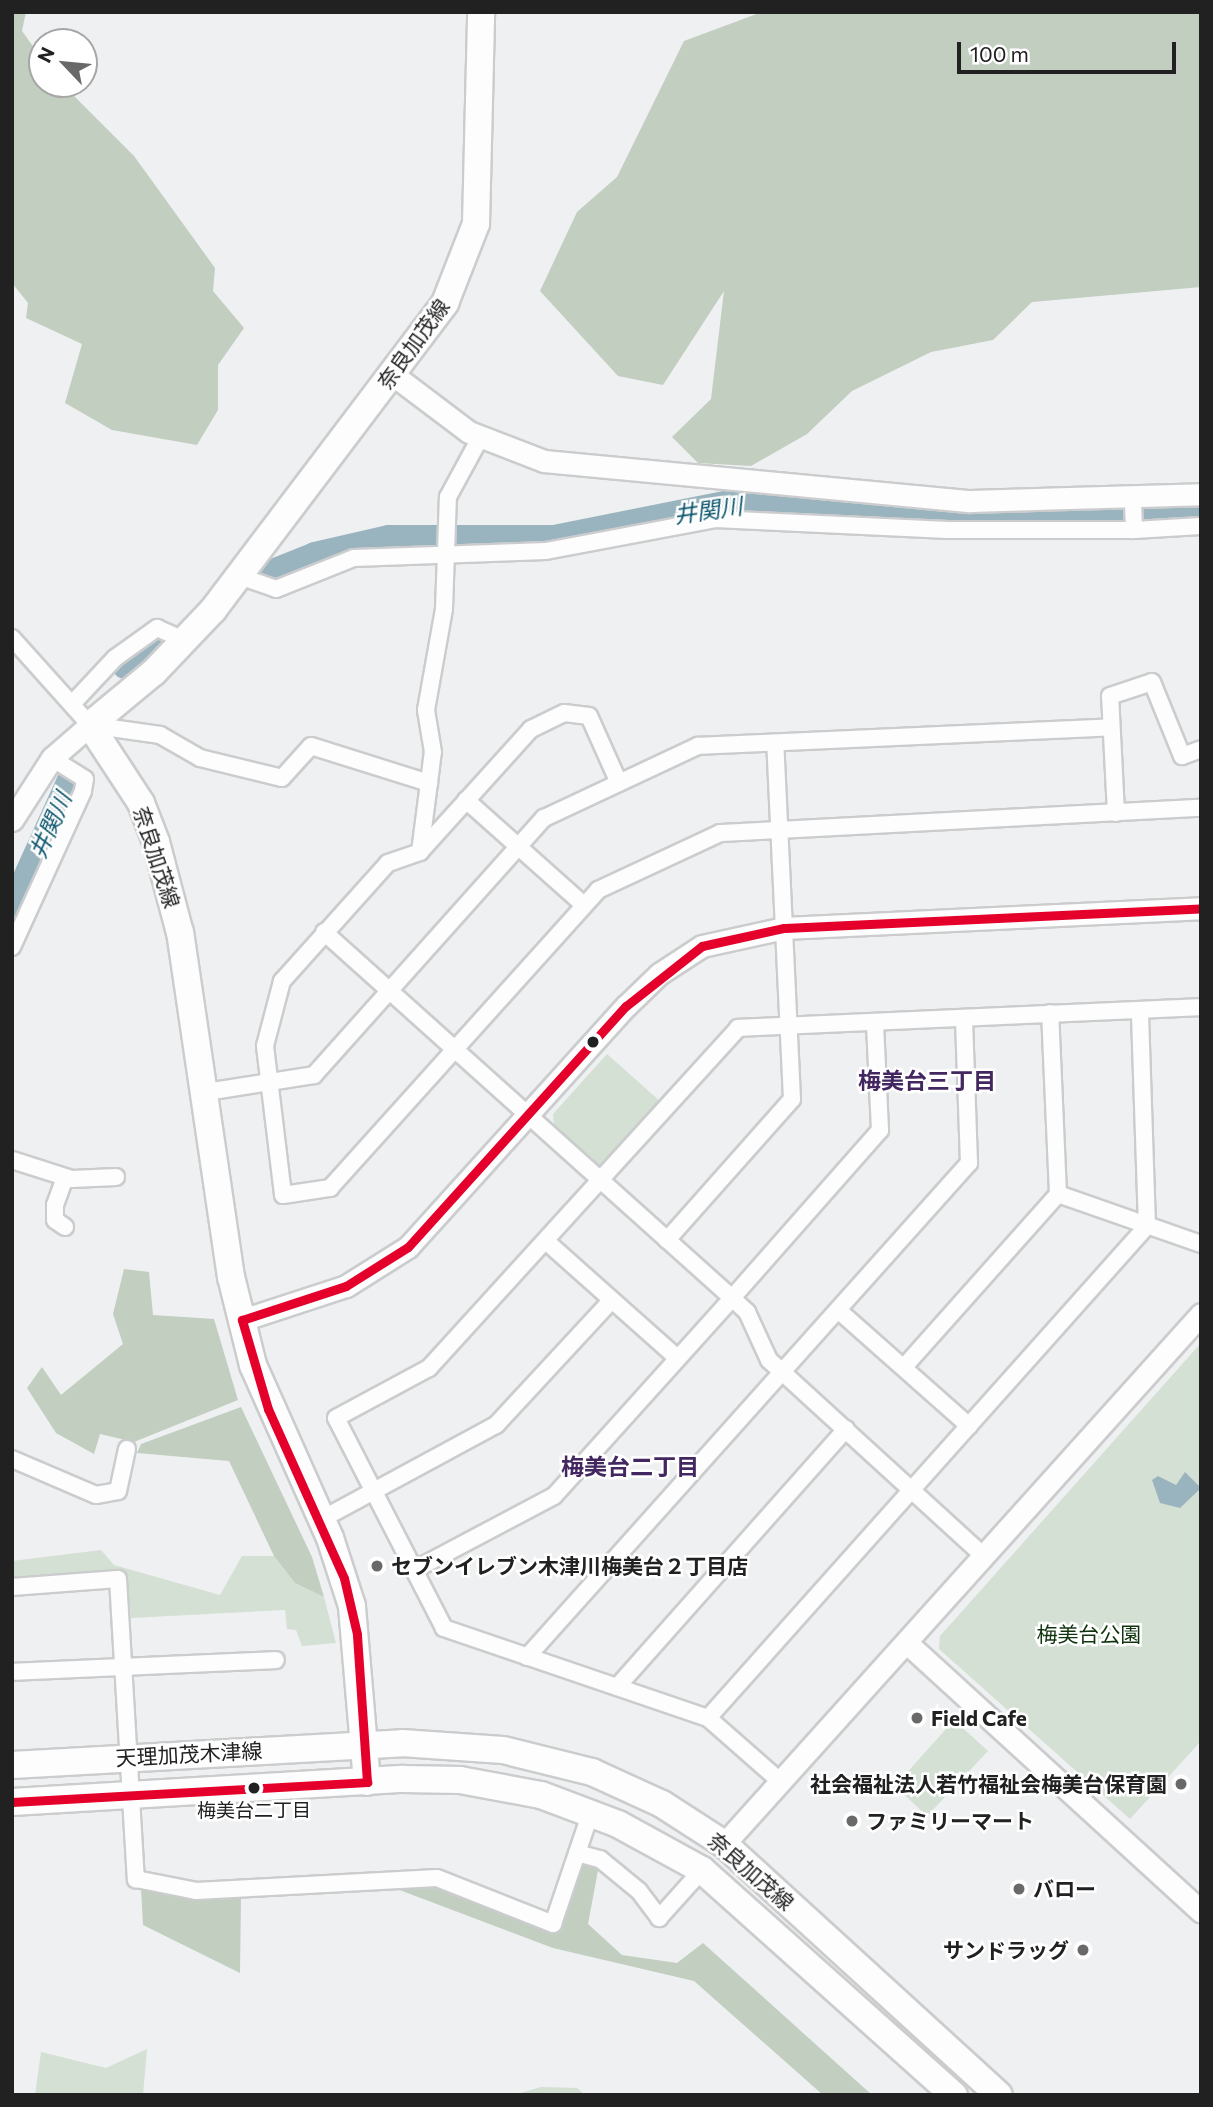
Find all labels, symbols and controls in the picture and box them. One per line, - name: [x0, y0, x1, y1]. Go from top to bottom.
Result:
- north arrow: [28, 28, 98, 98]
- scale bar: [961, 28, 1180, 72]
- text: 100 m: [970, 41, 1029, 66]
- text: N: [32, 43, 59, 66]
- street label: 奈良加茂線: [372, 294, 454, 394]
- water label: 井関川: [672, 492, 744, 528]
- water label: 井関川: [23, 788, 77, 862]
- street label: 奈良加茂線: [129, 803, 185, 911]
- unlabelled marker: [586, 1035, 600, 1049]
- district label: 梅美台三丁目: [858, 1066, 996, 1094]
- district label: 梅美台二丁目: [561, 1452, 699, 1480]
- place label: セブンイレブン木津川梅美台２丁目店: [391, 1553, 748, 1579]
- marker: セブンイレブン木津川梅美台２丁目店: [369, 1558, 385, 1574]
- park label: 梅美台公園: [1037, 1621, 1141, 1647]
- place label: Field Cafe: [931, 1705, 1027, 1731]
- marker: Field Cafe: [909, 1710, 925, 1726]
- street label: 天理加茂木津線: [115, 1738, 263, 1770]
- place label: 社会福祉法人若竹福祉会梅美台保育園: [810, 1771, 1167, 1797]
- marker: 社会福祉法人若竹福祉会梅美台保育園: [1173, 1776, 1189, 1792]
- marker: 梅美台二丁目: [247, 1781, 261, 1795]
- place label: 梅美台二丁目: [197, 1799, 311, 1821]
- place label: ファミリーマート: [866, 1808, 1034, 1834]
- marker: ファミリーマート: [844, 1813, 860, 1829]
- street label: 奈良加茂線: [703, 1827, 799, 1915]
- place label: バロー: [1033, 1876, 1096, 1902]
- marker: バロー: [1011, 1881, 1027, 1897]
- place label: サンドラッグ: [943, 1937, 1069, 1963]
- marker: サンドラッグ: [1075, 1942, 1091, 1958]

